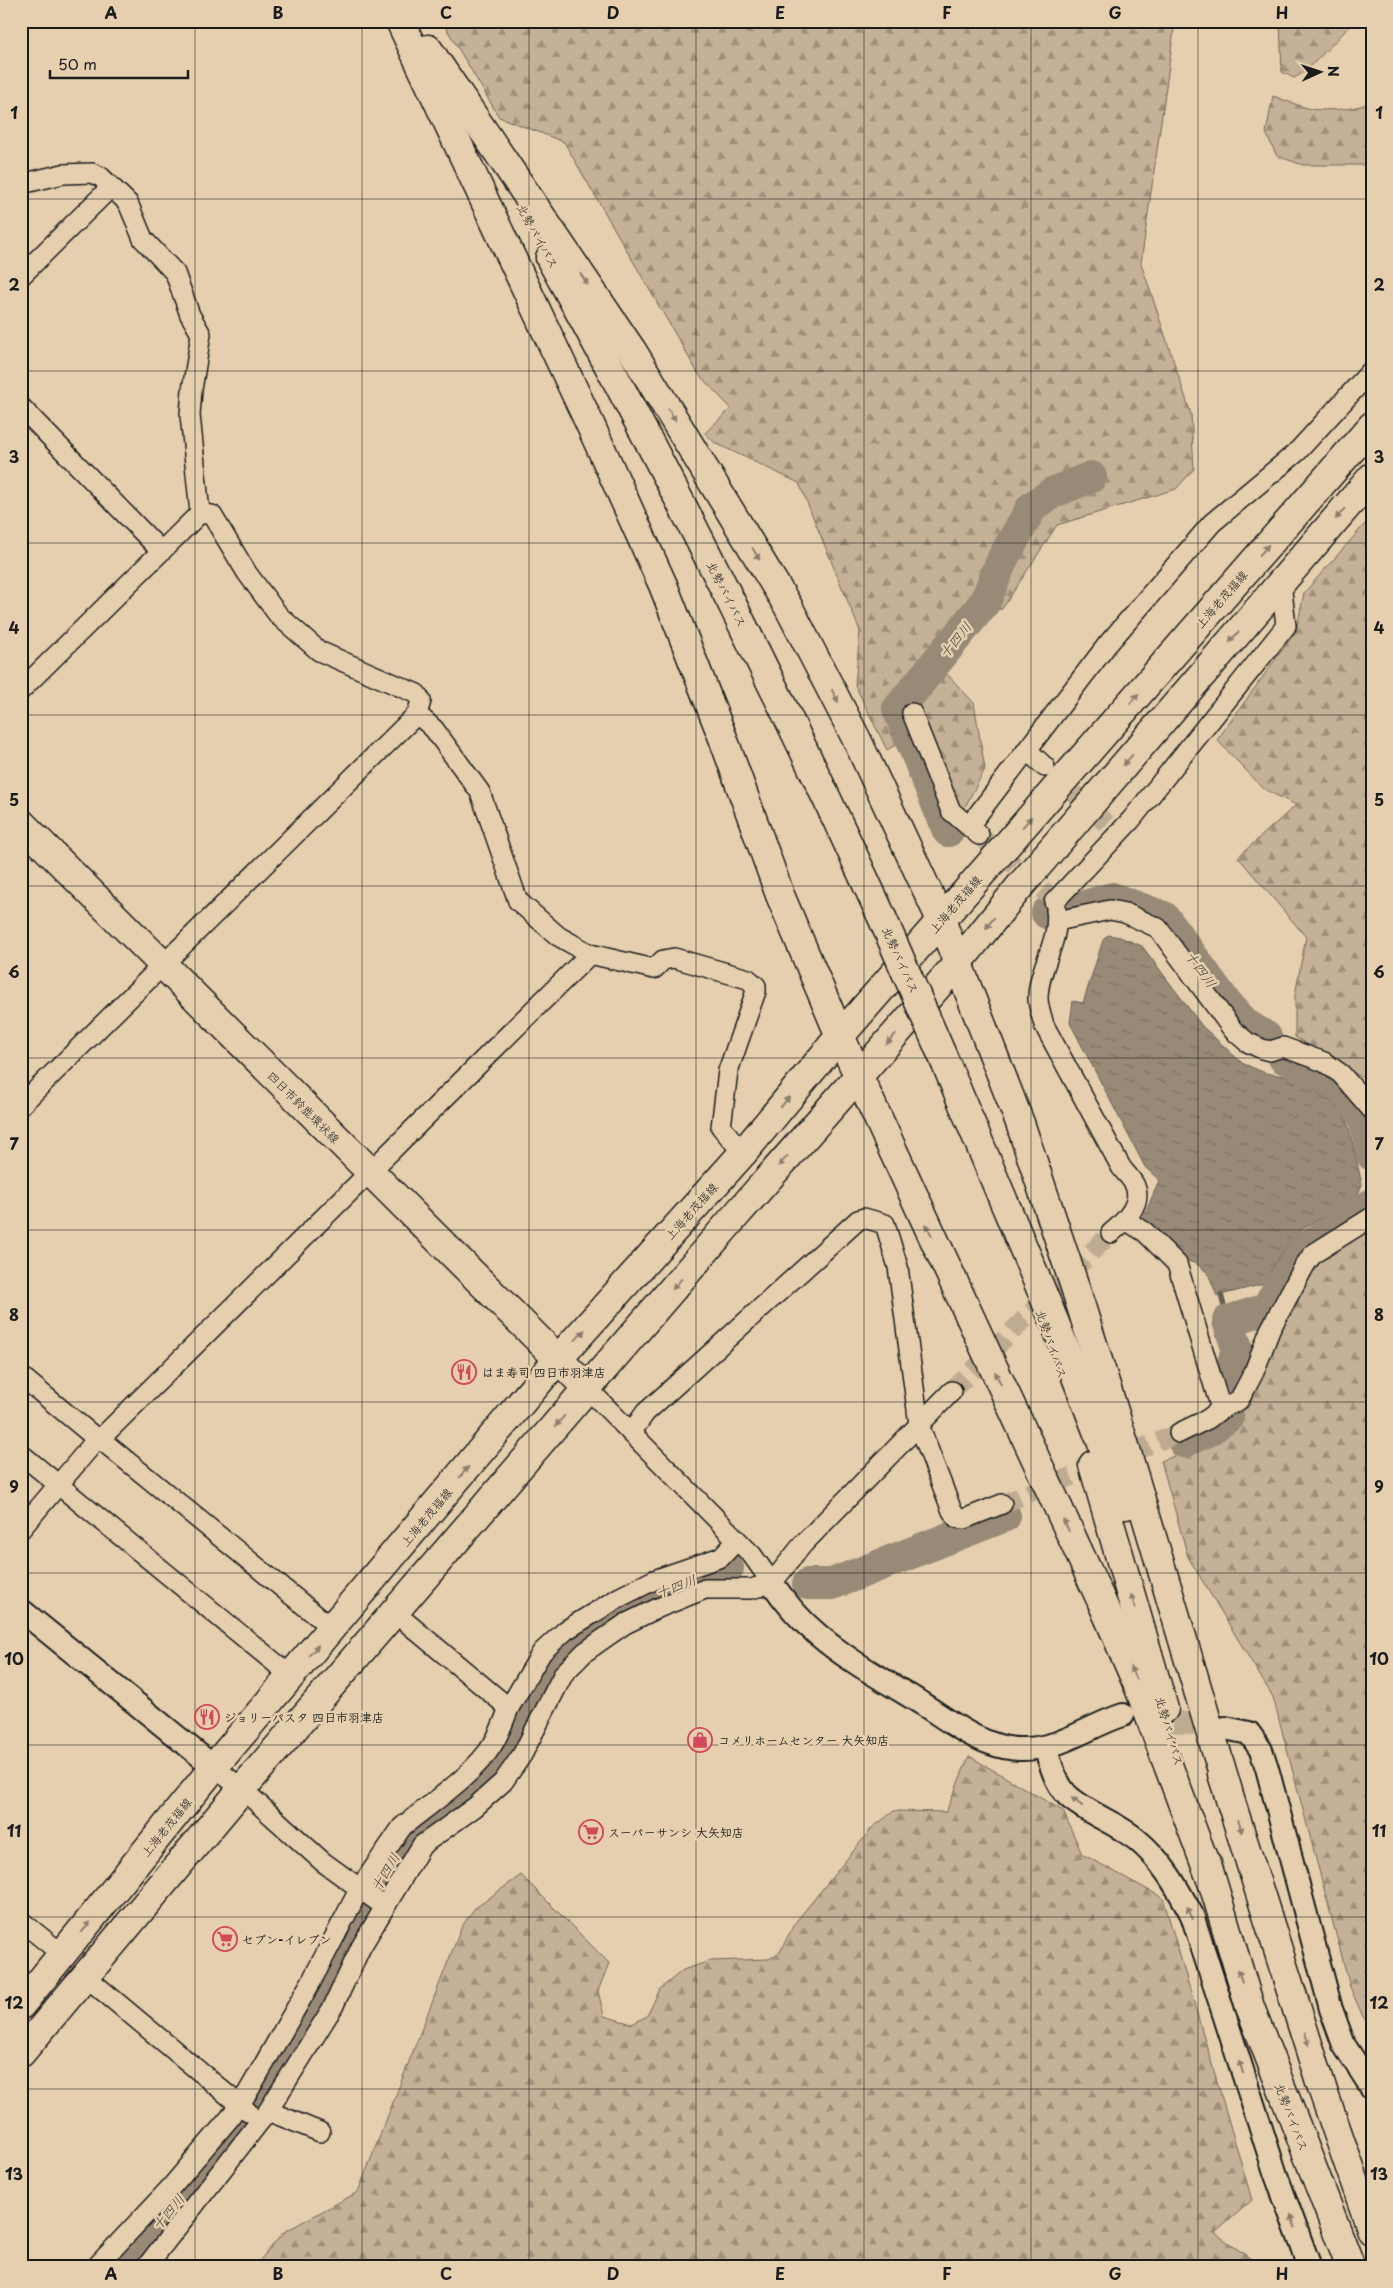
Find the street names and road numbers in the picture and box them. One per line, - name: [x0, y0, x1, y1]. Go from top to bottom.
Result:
- street label: 北勢バイパス: [513, 200, 563, 272]
- street label: 北勢バイパス: [703, 558, 751, 630]
- street label: 上海老茂福線: [1191, 566, 1251, 632]
- street label: 上海老茂福線: [925, 871, 985, 937]
- street label: 北勢バイパス: [878, 924, 924, 996]
- street label: 四日市鈴鹿環状線: [264, 1067, 344, 1147]
- street label: 上海老茂福線: [660, 1178, 722, 1244]
- street label: 北勢バイパス: [1032, 1307, 1072, 1381]
- street label: 上海老茂福線: [396, 1484, 456, 1550]
- street label: 北勢バイパス: [1151, 1694, 1189, 1768]
- street label: 上海老茂福線: [136, 1793, 196, 1861]
- street label: 北勢バイパス: [1271, 2080, 1313, 2154]

